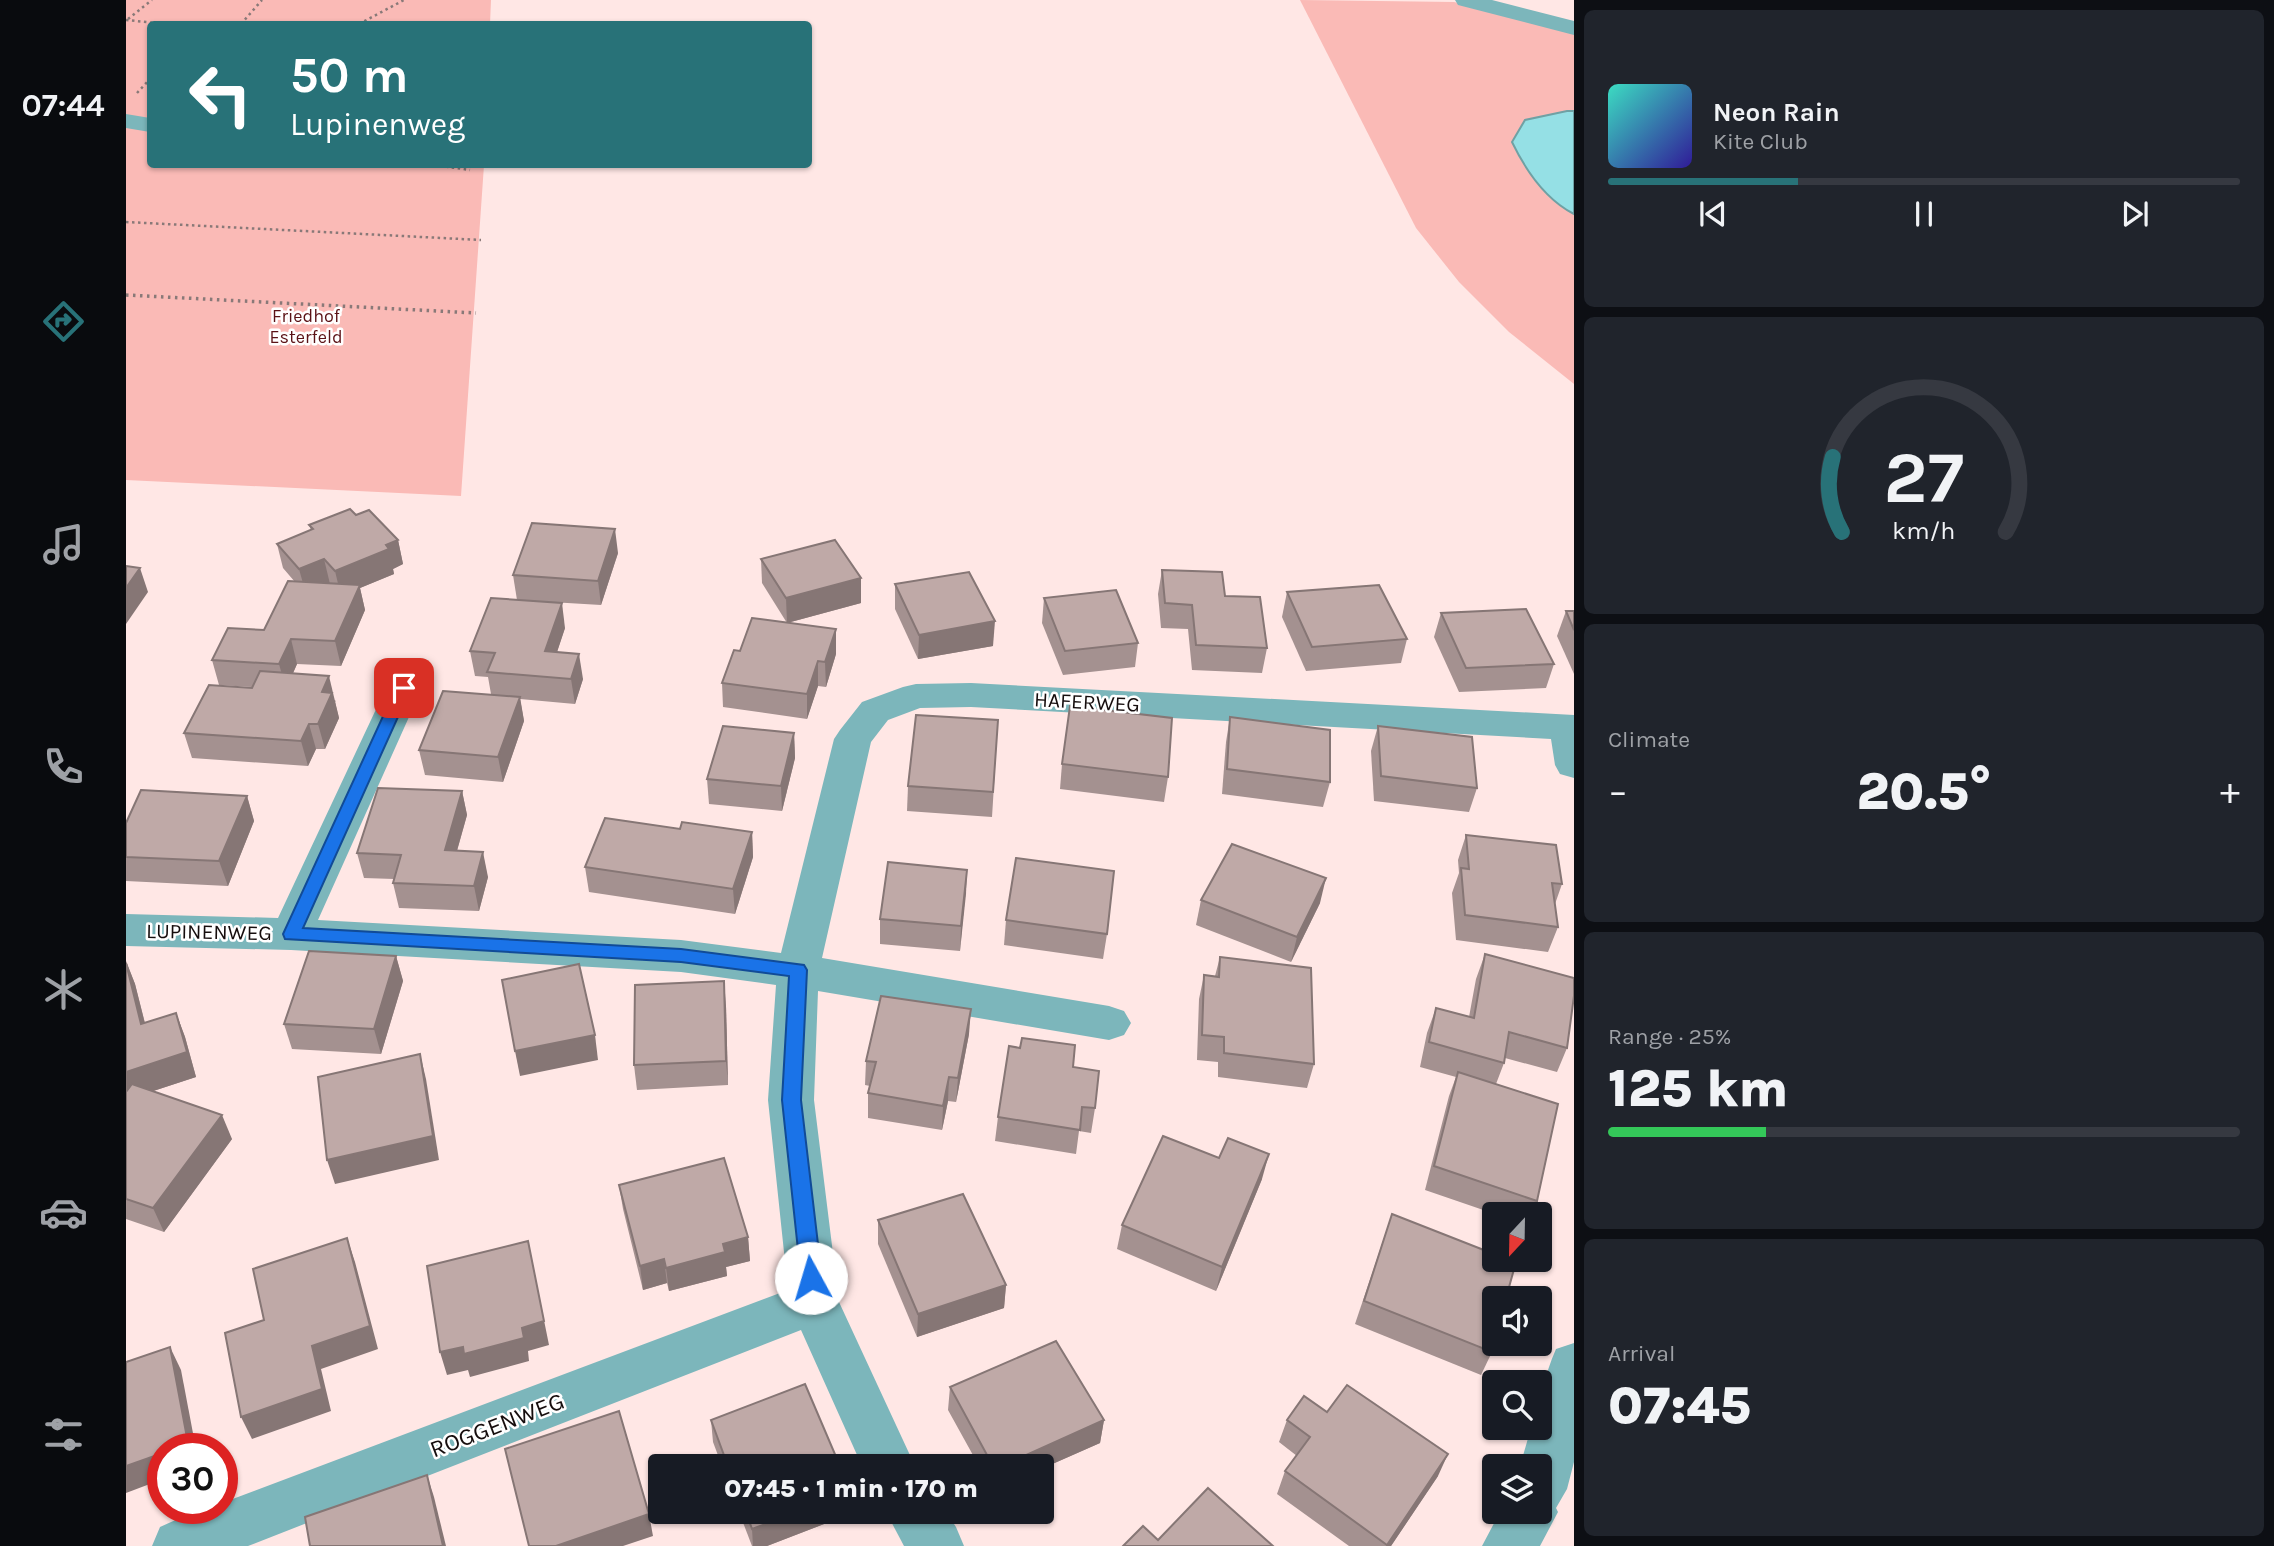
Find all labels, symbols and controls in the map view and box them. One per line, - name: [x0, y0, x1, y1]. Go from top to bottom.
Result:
- text: 50 m: [290, 47, 408, 104]
- icon: left: [175, 49, 266, 140]
- text: 07:44: [22, 87, 104, 124]
- text: Neon Rain: [1713, 97, 1840, 128]
- text: Lupinenweg: [290, 106, 465, 143]
- text: Kite Club: [1713, 128, 1808, 155]
- icon: previous: [1694, 195, 1732, 233]
- icon: pause: [1905, 195, 1943, 233]
- icon: next: [2116, 195, 2154, 233]
- icon: directions: [39, 297, 88, 346]
- park label: Friedhof Esterfeld: [269, 305, 343, 348]
- text: 27: [1884, 435, 1964, 520]
- text: km/h: [1892, 516, 1956, 545]
- icon: music: [39, 520, 88, 569]
- pin: [374, 658, 434, 718]
- icon: arrive: [385, 669, 423, 707]
- street label: HAFERWEG: [1034, 687, 1140, 717]
- text: Climate: [1608, 726, 1690, 753]
- icon: phone: [39, 742, 88, 791]
- text: 20.5°: [1856, 761, 1992, 822]
- text: −: [1608, 769, 1628, 814]
- text: +: [2220, 769, 2240, 814]
- street label: LUPINENWEG: [146, 919, 272, 945]
- icon: climate: [39, 965, 88, 1014]
- text: Range · 25%: [1608, 1023, 1731, 1050]
- text: 125 km: [1608, 1058, 1788, 1119]
- icon: car: [39, 1188, 88, 1237]
- north arrow: [1482, 1202, 1552, 1272]
- map controls: [1482, 1202, 1552, 1524]
- position arrow: [774, 1241, 848, 1315]
- button: sound: [1482, 1286, 1552, 1356]
- text: Arrival: [1608, 1340, 1675, 1367]
- button: search: [1482, 1370, 1552, 1440]
- text: 07:45: [1608, 1375, 1751, 1436]
- street label: ROGGENWEG: [426, 1387, 568, 1463]
- icon: filters: [39, 1410, 88, 1459]
- speed limit sign: 30: [147, 1433, 238, 1524]
- button: layers: [1482, 1454, 1552, 1524]
- text: 07:45 · 1 min · 170 m: [724, 1473, 978, 1504]

